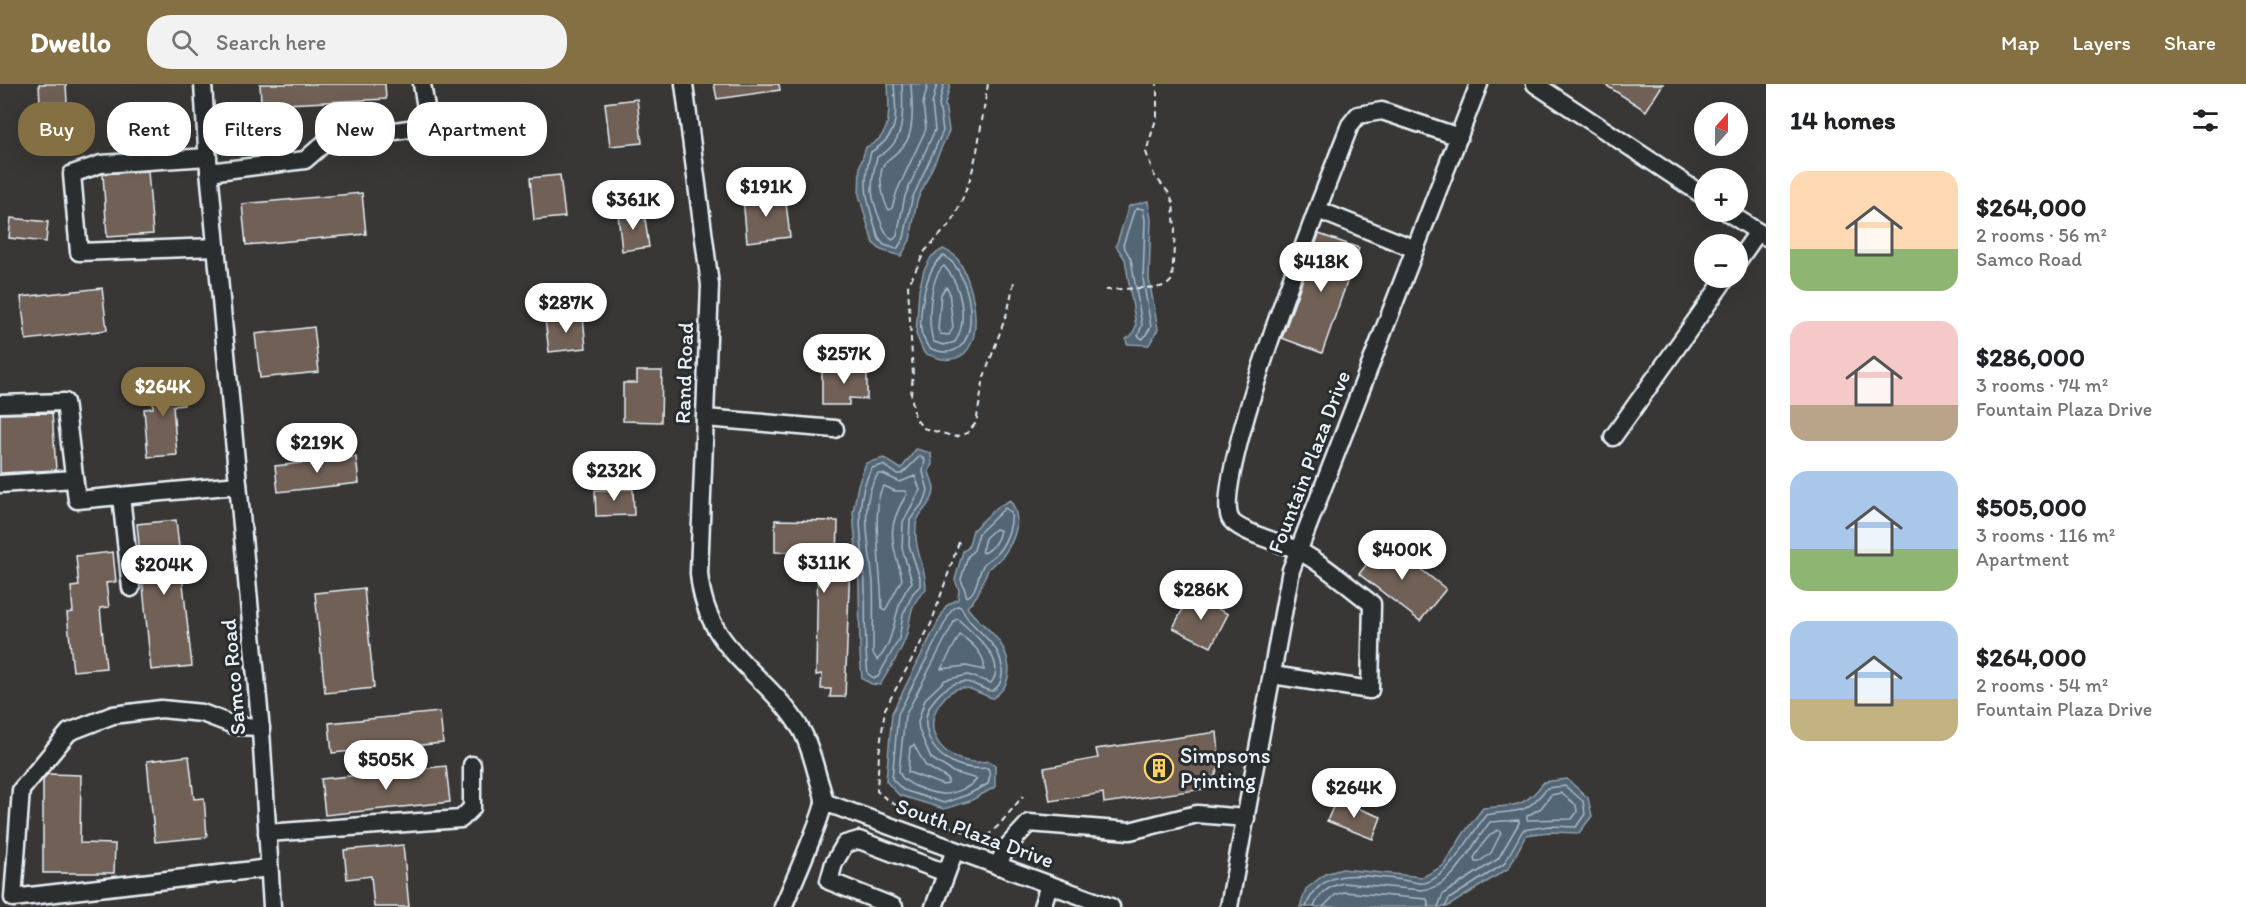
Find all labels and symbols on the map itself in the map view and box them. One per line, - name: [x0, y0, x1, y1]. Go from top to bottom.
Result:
- north arrow: [1694, 102, 1748, 156]
- pin: $191K: [724, 167, 808, 218]
- pin: $361K: [591, 180, 675, 231]
- pin: $418K: [1279, 242, 1363, 293]
- pin: $287K: [524, 283, 608, 334]
- street label: Rand Road: [669, 321, 699, 424]
- pin: $257K: [802, 334, 886, 385]
- pin: $264K: [121, 367, 205, 418]
- street label: Fountain Plaza Drive: [1262, 367, 1356, 557]
- pin: $219K: [275, 423, 359, 474]
- pin: $232K: [572, 451, 656, 502]
- pin: $400K: [1360, 530, 1444, 581]
- pin: $311K: [782, 543, 866, 594]
- pin: $204K: [122, 545, 206, 596]
- pin: $286K: [1159, 570, 1243, 621]
- street label: Samco Road: [214, 618, 252, 736]
- pin: $505K: [344, 740, 428, 791]
- place label: Simpsons Printing: [1180, 742, 1271, 794]
- building icon: Simpsons Printing: [1143, 752, 1175, 784]
- pin: $264K: [1312, 768, 1396, 819]
- street label: South Plaza Drive: [892, 792, 1058, 874]

